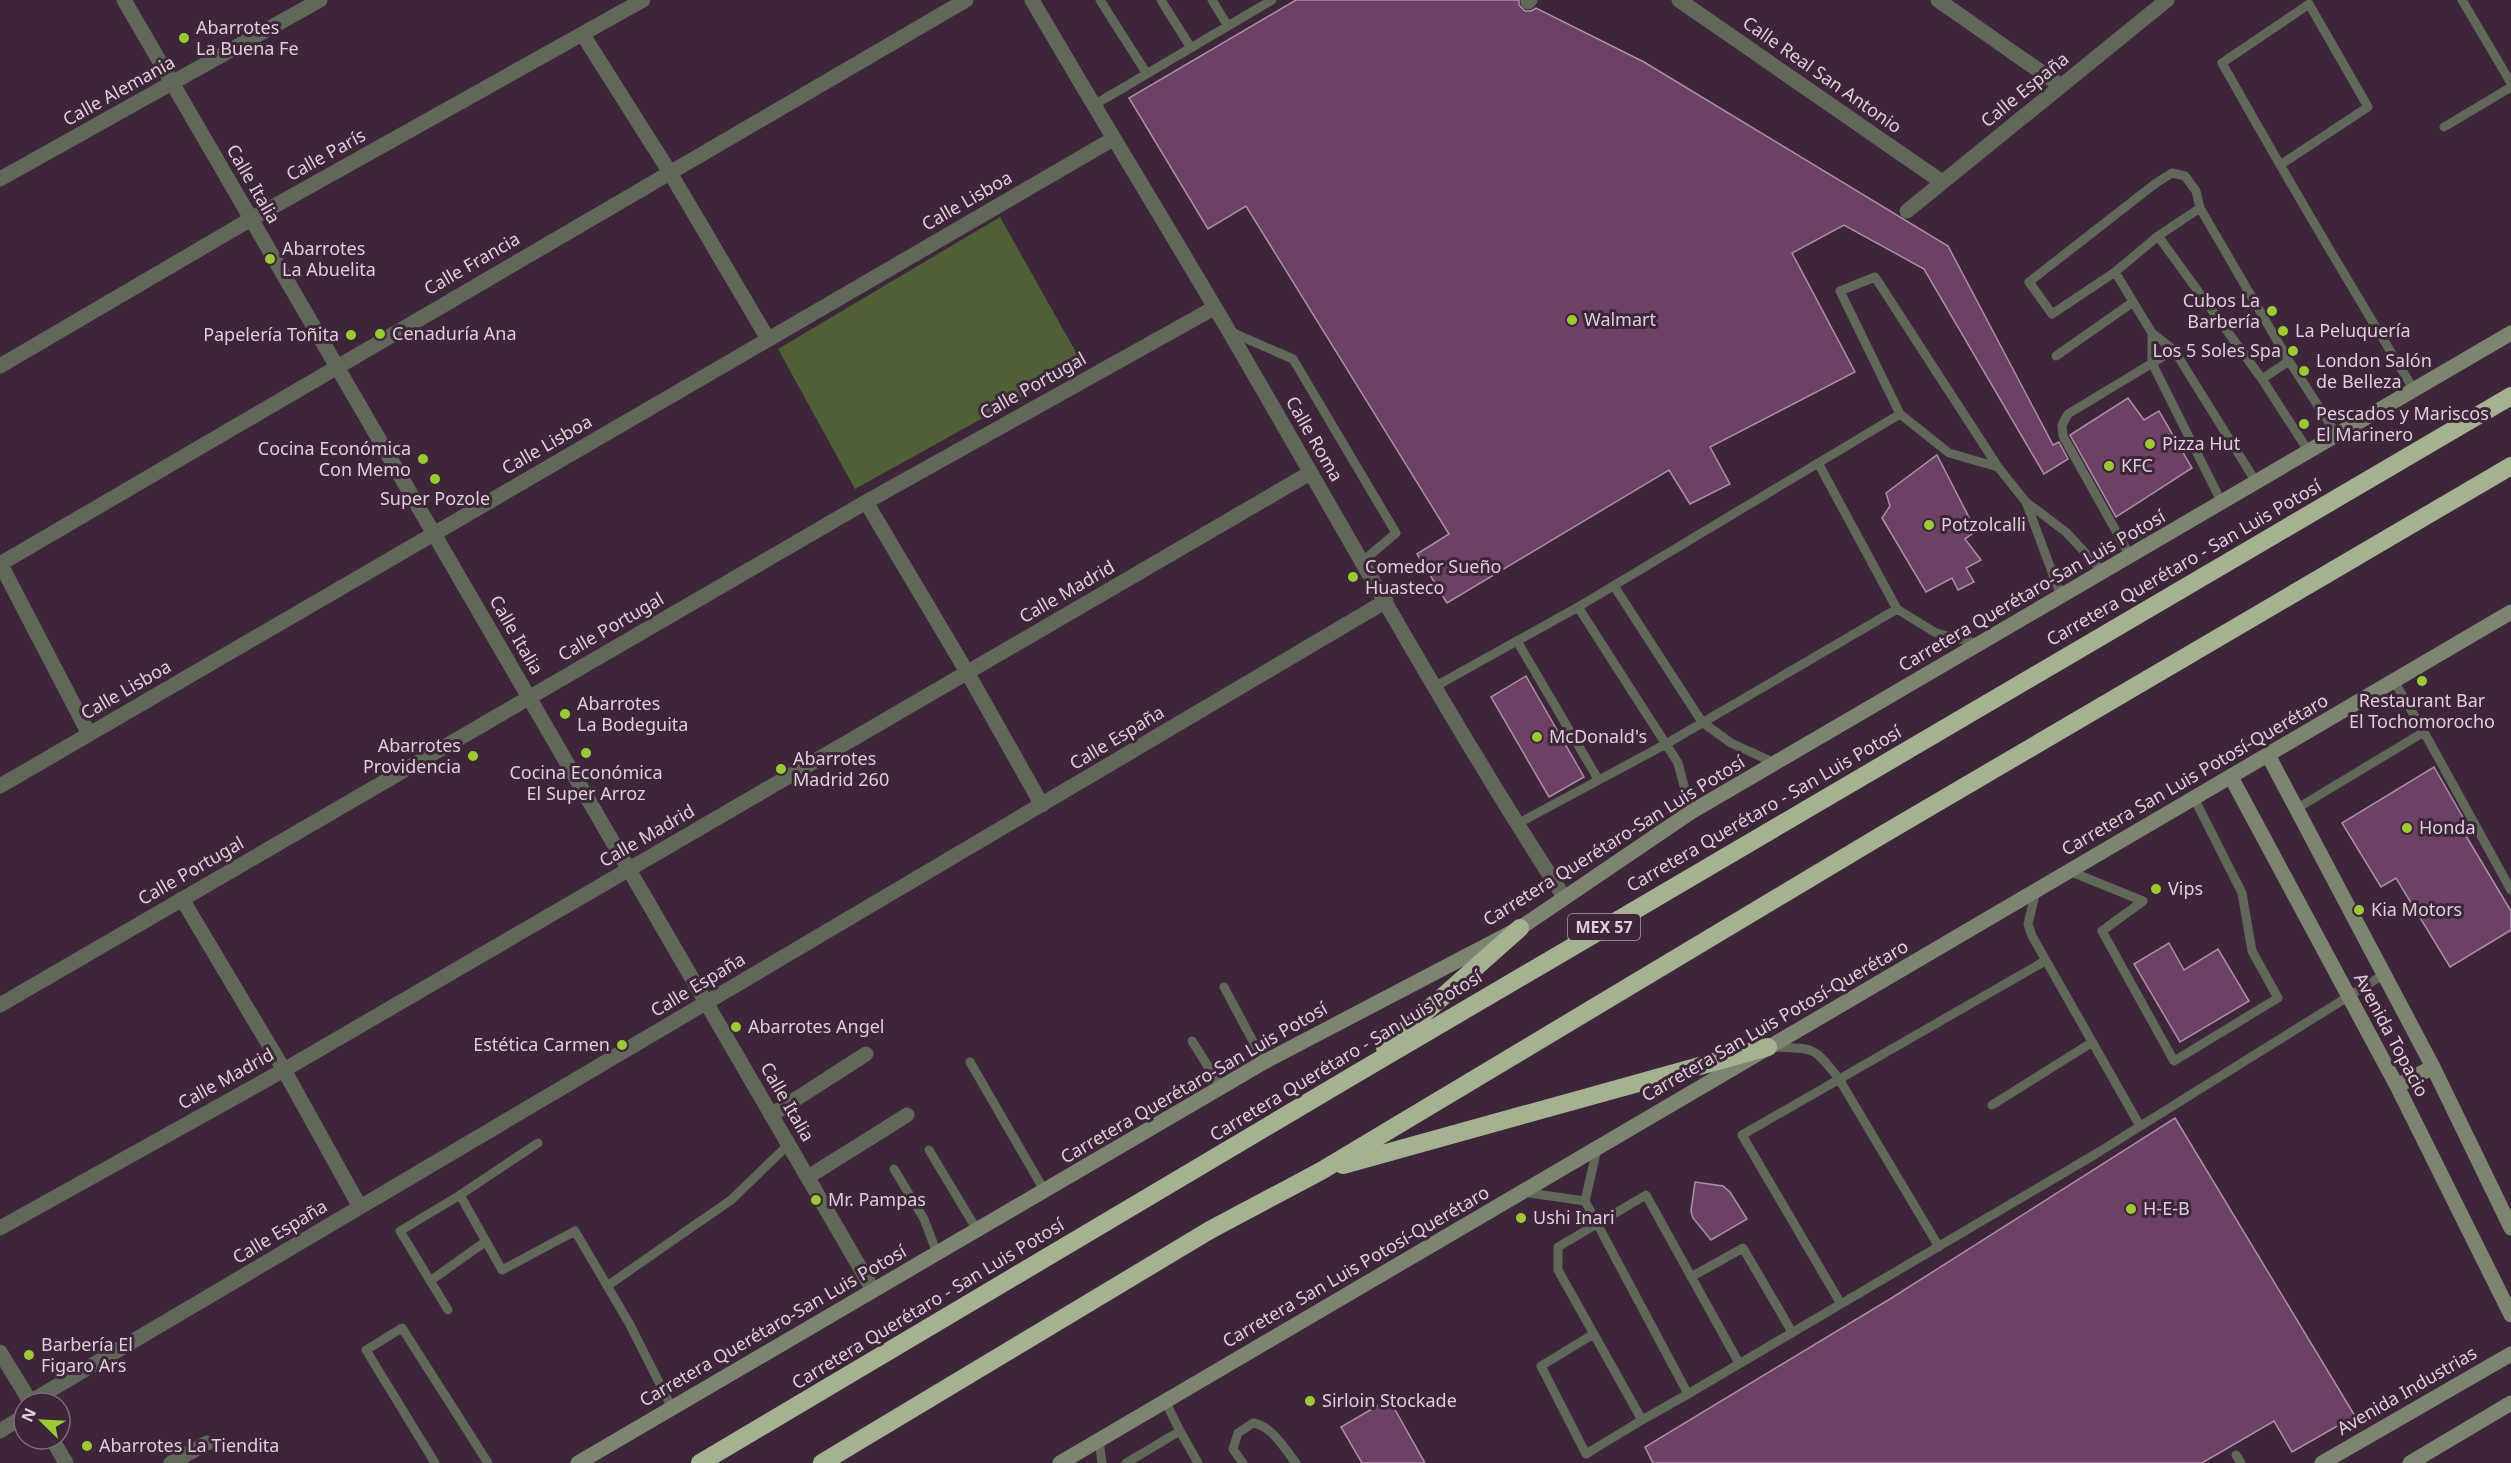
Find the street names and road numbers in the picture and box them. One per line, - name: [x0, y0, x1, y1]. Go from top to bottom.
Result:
- street label: Calle Real San Antonio: [1738, 10, 1907, 138]
- street label: Calle España: [1975, 46, 2073, 132]
- street label: Calle Alemania: [58, 49, 179, 131]
- street label: Calle París: [282, 122, 370, 186]
- street label: Calle Italia: [222, 140, 286, 227]
- street label: Calle Lisboa: [917, 165, 1016, 236]
- street label: Calle Francia: [419, 226, 524, 300]
- street label: Calle Portugal: [975, 346, 1090, 424]
- street label: Calle Roma: [1281, 392, 1349, 485]
- street label: Calle Lisboa: [497, 409, 596, 480]
- street label: Carretera Querétaro - San Luis Potosí: [2042, 473, 2326, 651]
- street label: Carretera Querétaro-San Luis Potosí: [1894, 503, 2170, 677]
- street label: Calle Madrid: [1014, 554, 1119, 628]
- street label: Calle Portugal: [553, 586, 668, 666]
- street label: Calle Italia: [485, 591, 549, 678]
- street label: Calle Lisboa: [76, 654, 175, 725]
- street label: Carretera San Luis Potosí-Querétaro: [2057, 688, 2332, 861]
- street label: Calle España: [1065, 699, 1168, 775]
- street label: Carretera Querétaro - San Luis Potosí: [1622, 719, 1906, 897]
- street label: Carretera Querétaro-San Luis Potosí: [1478, 749, 1749, 931]
- street label: Calle Madrid: [594, 798, 699, 872]
- street label: Calle Portugal: [133, 830, 248, 910]
- road number: MEX 57: [1568, 914, 1640, 940]
- street label: Carretera San Luis Potosí-Querétaro: [1637, 934, 1912, 1107]
- street label: Calle España: [646, 946, 749, 1022]
- street label: Carretera Querétaro - San Luis Potosí: [1205, 964, 1486, 1146]
- street label: Avenida Topacio: [2349, 968, 2435, 1101]
- street label: Carretera Querétaro-San Luis Potosí: [1056, 995, 1332, 1169]
- street label: Calle Madrid: [173, 1042, 278, 1114]
- street label: Calle Italia: [756, 1058, 820, 1145]
- street label: Carretera San Luis Potosí-Querétaro: [1218, 1180, 1493, 1353]
- street label: Calle España: [228, 1193, 331, 1269]
- street label: Carretera Querétaro - San Luis Potosí: [787, 1212, 1068, 1394]
- street label: Carretera Querétaro-San Luis Potosí: [635, 1238, 911, 1412]
- street label: Avenida Industrias: [2332, 1340, 2481, 1440]

